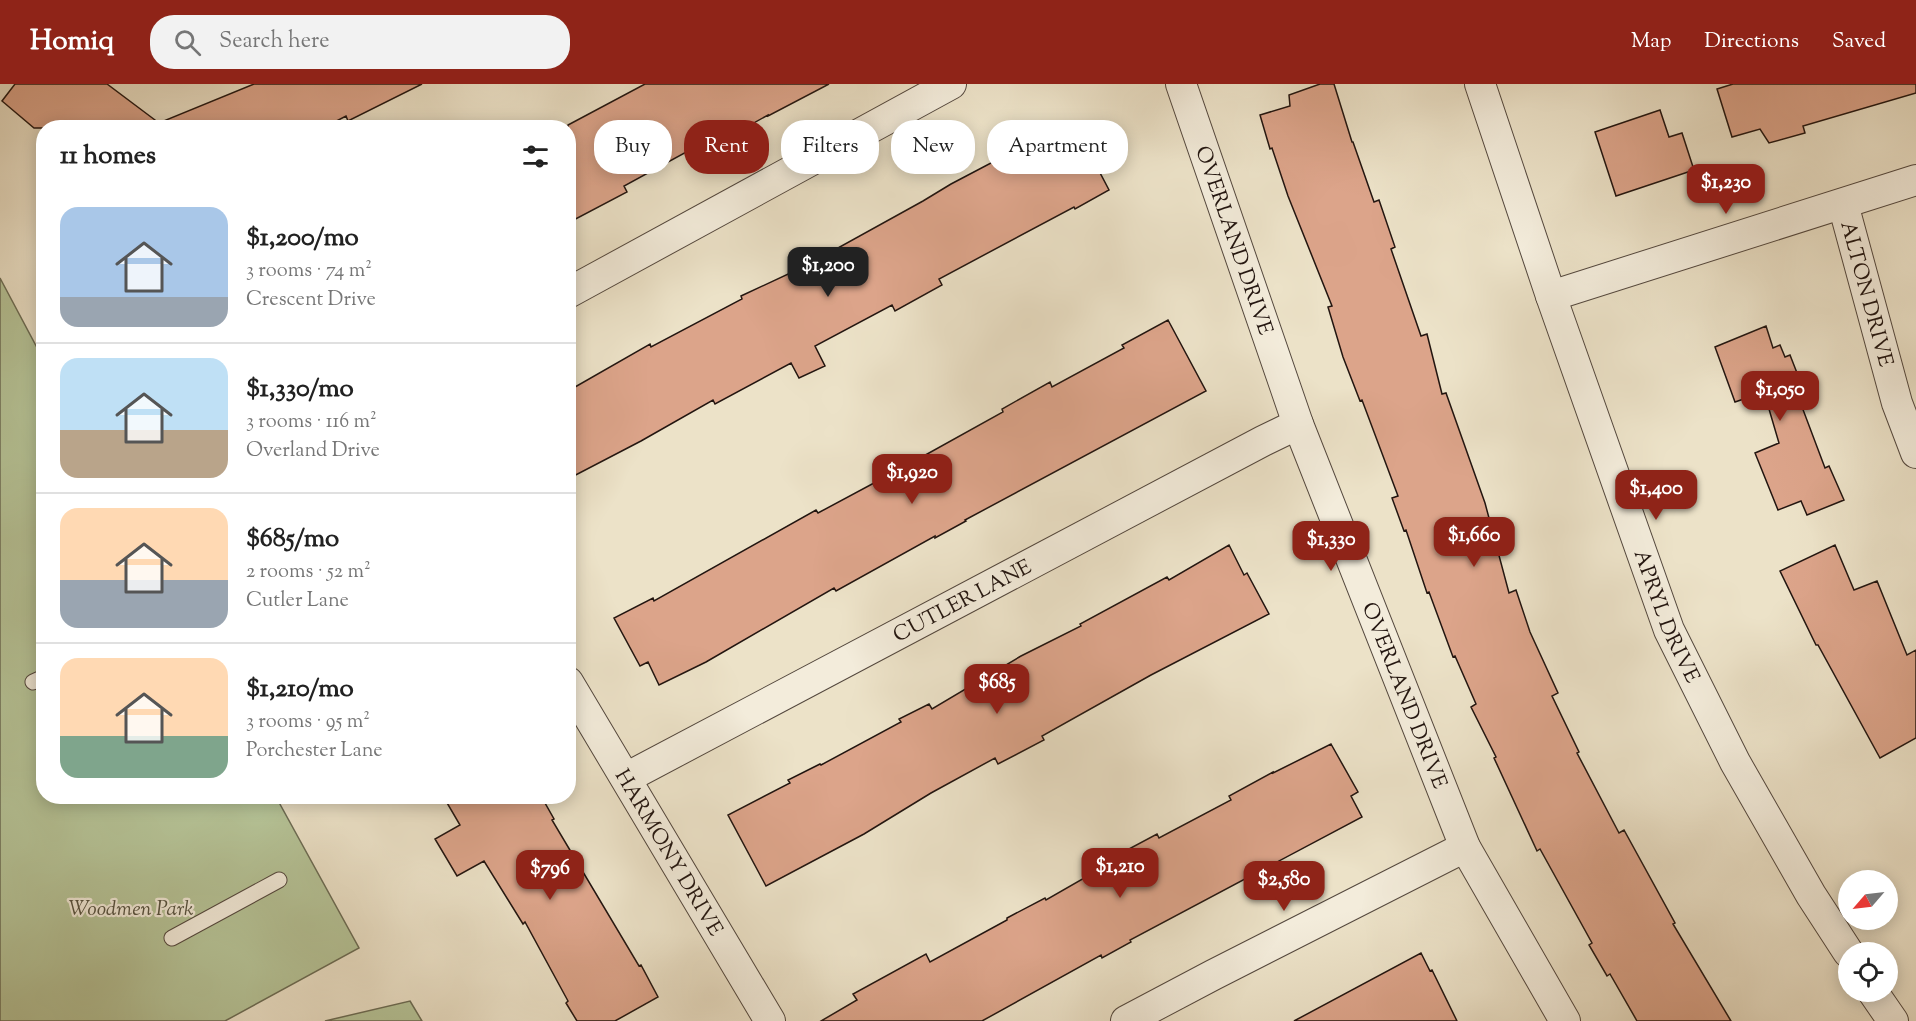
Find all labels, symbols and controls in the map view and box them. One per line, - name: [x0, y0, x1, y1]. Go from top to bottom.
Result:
- search box: [150, 15, 570, 69]
- text: Homiq: [30, 22, 114, 62]
- icon: search: [171, 26, 204, 59]
- text: Search here: [219, 26, 329, 58]
- text: Map: [1631, 27, 1671, 57]
- text: Directions: [1704, 27, 1799, 57]
- text: Saved: [1832, 27, 1886, 57]
- chip: Buy: [594, 120, 672, 174]
- chip: Rent: [684, 120, 769, 174]
- chip: Filters: [781, 120, 879, 174]
- chip: New: [891, 120, 975, 174]
- chip: Apartment: [987, 120, 1128, 174]
- text: 11 homes: [60, 138, 156, 175]
- icon: filters: [519, 140, 552, 173]
- street label: OVERLAND DRIVE: [1186, 142, 1279, 339]
- pin: $1,230: [1677, 164, 1775, 215]
- text: $1,230: [1701, 169, 1751, 198]
- street label: ALTON DRIVE: [1831, 218, 1900, 371]
- text: $1,200/mo: [246, 220, 359, 257]
- icon: home: [108, 231, 180, 303]
- pin: $1,200: [779, 247, 877, 298]
- text: $1,200: [802, 252, 854, 281]
- text: 3 rooms · 74 m²: [246, 257, 372, 286]
- text: Crescent Drive: [246, 286, 376, 315]
- text: $1,330/mo: [246, 371, 354, 408]
- pin: $1,050: [1731, 371, 1829, 422]
- text: $1,050: [1755, 376, 1805, 405]
- icon: home: [108, 382, 180, 454]
- text: 3 rooms · 116 m²: [246, 408, 377, 437]
- text: Overland Drive: [246, 437, 380, 466]
- pin: $1,920: [863, 454, 961, 505]
- text: $1,920: [886, 459, 938, 488]
- pin: $1,400: [1607, 470, 1705, 521]
- text: $1,400: [1629, 475, 1683, 504]
- pin: $1,660: [1425, 517, 1523, 568]
- text: $685/mo: [246, 521, 339, 558]
- pin: $1,330: [1282, 521, 1380, 572]
- text: $1,660: [1448, 522, 1500, 551]
- text: $1,330: [1306, 526, 1356, 555]
- icon: home: [108, 532, 180, 604]
- street label: APRYL DRIVE: [1625, 546, 1706, 689]
- street label: CUTLER LANE: [888, 553, 1038, 651]
- text: 2 rooms · 52 m²: [246, 558, 371, 587]
- text: Cutler Lane: [246, 587, 349, 616]
- street label: OVERLAND DRIVE: [1353, 598, 1454, 794]
- pin: $685: [961, 664, 1033, 715]
- text: $685: [978, 669, 1016, 698]
- text: $1,210/mo: [246, 671, 354, 708]
- icon: home: [108, 682, 180, 754]
- text: 3 rooms · 95 m²: [246, 708, 370, 737]
- text: Porchester Lane: [246, 737, 383, 766]
- street label: HARMONY DRIVE: [606, 764, 729, 943]
- pin: $1,210: [1071, 848, 1169, 899]
- pin: $796: [514, 850, 586, 901]
- text: $1,210: [1096, 853, 1145, 882]
- text: $796: [530, 855, 570, 884]
- pin: $2,580: [1235, 861, 1333, 912]
- text: $2,580: [1258, 866, 1310, 895]
- north arrow: [1838, 870, 1898, 930]
- map controls: [1838, 870, 1898, 1002]
- park label: Woodmen Park: [69, 895, 194, 925]
- button: locate: [1838, 942, 1898, 1002]

